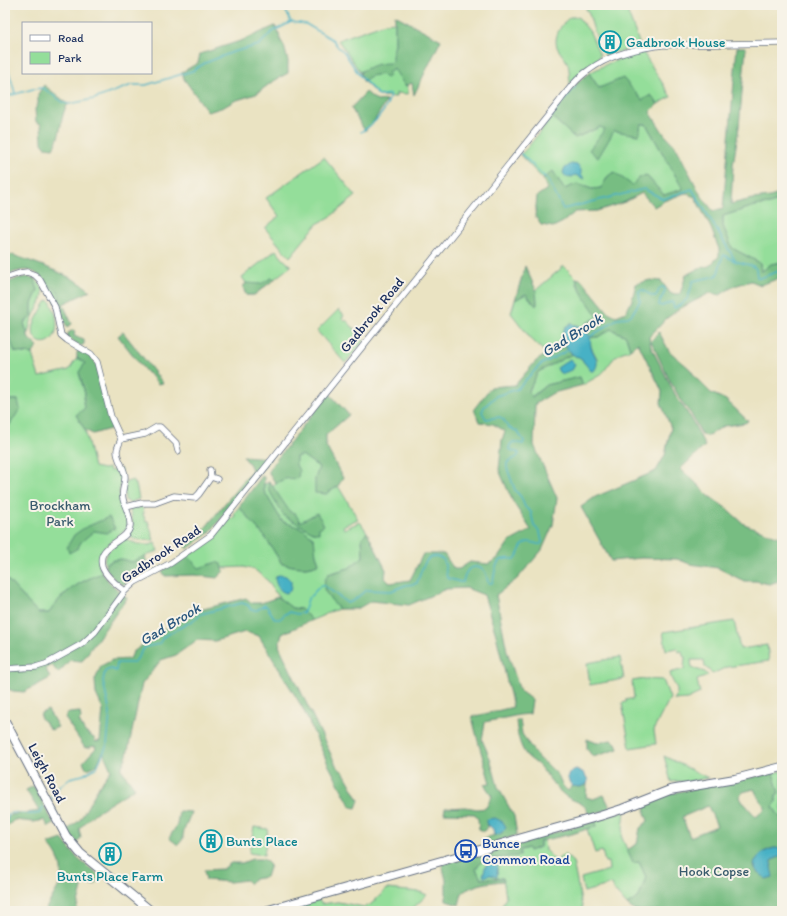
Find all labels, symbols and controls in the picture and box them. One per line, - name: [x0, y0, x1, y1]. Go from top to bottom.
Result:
- legend: [22, 22, 152, 74]
- building icon: Gadbrook House: [597, 29, 623, 55]
- text: Road: [58, 31, 84, 45]
- place label: Gadbrook House: [626, 34, 726, 51]
- text: Park: [58, 51, 82, 65]
- street label: Gadbrook Road: [336, 273, 408, 356]
- water label: Gad Brook: [538, 309, 607, 361]
- park label: Brockham Park: [29, 497, 91, 530]
- street label: Gadbrook Road: [118, 521, 204, 587]
- water label: Gad Brook: [136, 598, 205, 649]
- street label: Leigh Road: [24, 740, 70, 806]
- building icon: Bunts Place: [198, 828, 224, 854]
- place label: Bunts Place: [226, 833, 298, 850]
- place label: Bunce Common Road: [482, 835, 570, 868]
- bus stop icon: Bunce Common Road: [453, 838, 479, 864]
- building icon: Bunts Place Farm: [97, 841, 123, 867]
- park label: Hook Copse: [679, 863, 749, 880]
- place label: Bunts Place Farm: [57, 868, 163, 885]

